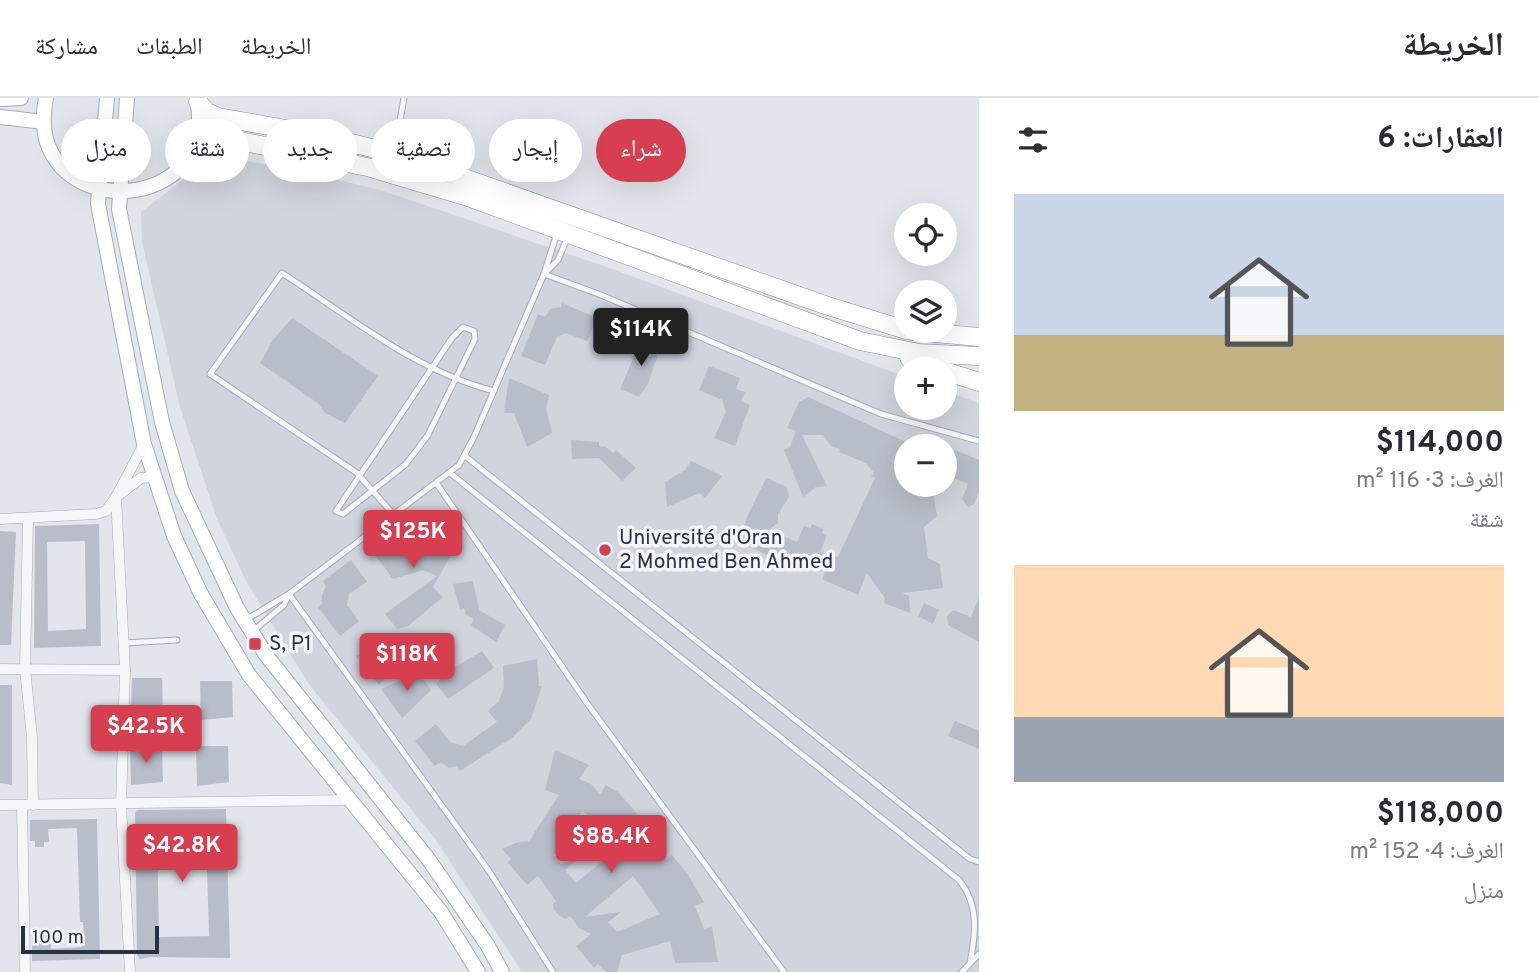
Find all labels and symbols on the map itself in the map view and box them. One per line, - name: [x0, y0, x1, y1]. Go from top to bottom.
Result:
- pin: $114K: [592, 308, 690, 368]
- pin: $125K: [364, 510, 462, 570]
- place label: Université d'Oran 2 Mohmed Ben Ahmed: [619, 525, 833, 576]
- marker: Université d'Oran 2 Mohmed Ben Ahmed: [597, 542, 613, 558]
- place label: S, P1: [269, 631, 312, 658]
- pin: $118K: [358, 634, 456, 693]
- marker: S, P1: [247, 636, 263, 652]
- pin: $42.5K: [89, 706, 203, 765]
- pin: $88.4K: [554, 816, 668, 875]
- pin: $42.8K: [125, 824, 239, 884]
- scale bar: [21, 923, 159, 955]

